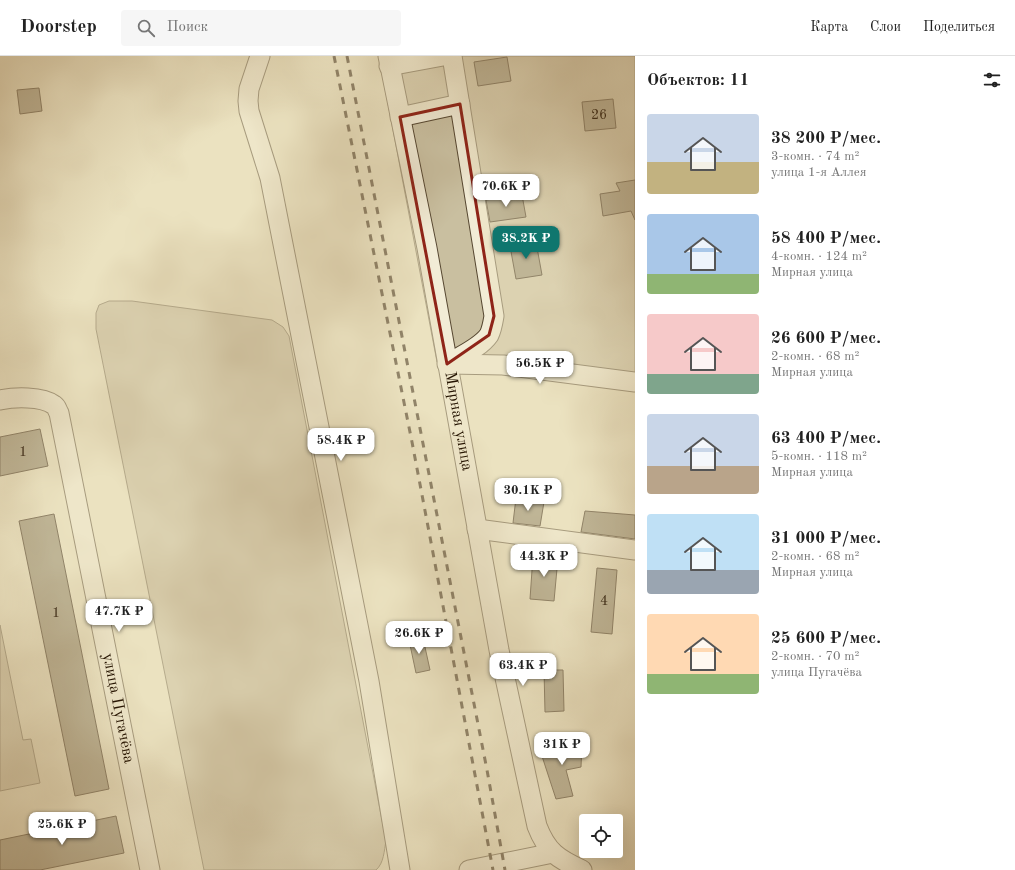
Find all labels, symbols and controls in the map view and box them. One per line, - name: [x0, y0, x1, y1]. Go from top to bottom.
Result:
- search box: [121, 10, 401, 46]
- icon: search: [135, 17, 157, 39]
- text: Doorstep: [20, 18, 97, 37]
- text: Поиск: [167, 20, 208, 35]
- text: Карта: [810, 20, 848, 34]
- text: Слои: [870, 20, 901, 34]
- text: Поделиться: [923, 20, 995, 34]
- icon: filters: [981, 69, 1003, 91]
- text: Объектов: 11: [647, 72, 749, 89]
- house number: 26: [591, 108, 607, 122]
- icon: home: [679, 130, 727, 178]
- text: 38 200 ₽/мес.: [771, 130, 881, 147]
- text: 3-комн. · 74 m²: [771, 150, 859, 163]
- text: улица 1-я Аллея: [771, 166, 866, 179]
- pin: 70.6K ₽: [469, 174, 543, 208]
- text: 70.6K ₽: [481, 180, 531, 193]
- pin: 38.2K ₽: [489, 226, 563, 260]
- icon: home: [679, 230, 727, 278]
- text: 58 400 ₽/мес.: [771, 230, 881, 247]
- text: 38.2K ₽: [501, 232, 551, 245]
- text: 4-комн. · 124 m²: [771, 250, 867, 263]
- text: Мирная улица: [771, 266, 853, 279]
- icon: home: [679, 330, 727, 378]
- text: 26 600 ₽/мес.: [771, 330, 881, 347]
- text: 2-комн. · 68 m²: [771, 350, 859, 363]
- pin: 56.5K ₽: [503, 351, 577, 385]
- text: 56.5K ₽: [515, 357, 565, 370]
- text: Мирная улица: [771, 366, 853, 379]
- street label: Мирная улица: [441, 370, 475, 472]
- pin: 58.4K ₽: [304, 428, 378, 462]
- icon: home: [679, 430, 727, 478]
- text: 63 400 ₽/мес.: [771, 430, 881, 447]
- text: 58.4K ₽: [316, 434, 366, 447]
- house number: 1: [19, 445, 27, 459]
- text: 5-комн. · 118 m²: [771, 450, 867, 463]
- text: Мирная улица: [771, 466, 853, 479]
- pin: 30.1K ₽: [491, 478, 565, 512]
- text: 30.1K ₽: [503, 484, 553, 497]
- icon: home: [679, 530, 727, 578]
- text: 31 000 ₽/мес.: [771, 530, 881, 547]
- pin: 44.3K ₽: [507, 544, 581, 578]
- text: 44.3K ₽: [519, 550, 569, 563]
- text: 2-комн. · 68 m²: [771, 550, 859, 563]
- text: Мирная улица: [771, 566, 853, 579]
- house number: 4: [600, 594, 608, 608]
- pin: 47.7K ₽: [82, 599, 156, 633]
- text: 47.7K ₽: [94, 605, 144, 618]
- house number: 1: [52, 606, 60, 620]
- pin: 26.6K ₽: [382, 621, 456, 655]
- text: 26.6K ₽: [394, 627, 444, 640]
- icon: home: [679, 630, 727, 678]
- text: 25 600 ₽/мес.: [771, 630, 881, 647]
- text: 2-комн. · 70 m²: [771, 650, 859, 663]
- street label: улица Пугачёва: [99, 652, 137, 765]
- pin: 63.4K ₽: [486, 653, 560, 687]
- text: 63.4K ₽: [498, 659, 548, 672]
- text: улица Пугачёва: [771, 666, 862, 679]
- pin: 31K ₽: [534, 732, 590, 766]
- text: 31K ₽: [543, 738, 581, 751]
- pin: 25.6K ₽: [25, 812, 99, 846]
- map controls: [579, 814, 623, 858]
- button: locate: [579, 814, 623, 858]
- text: 25.6K ₽: [37, 818, 87, 831]

